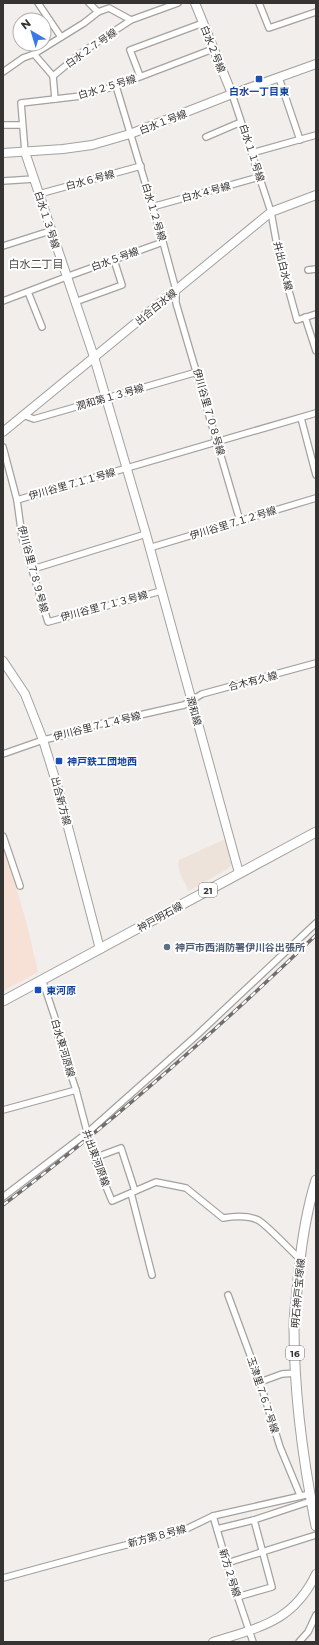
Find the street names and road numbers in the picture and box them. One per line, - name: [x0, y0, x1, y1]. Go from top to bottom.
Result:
- street label: 白水２号線: [198, 23, 228, 75]
- street label: 白水２７号線: [63, 25, 119, 71]
- street label: 白水２５号線: [76, 72, 138, 102]
- street label: 白水１号線: [137, 107, 189, 137]
- street label: 白水１１号線: [237, 122, 267, 184]
- street label: 白水６号線: [64, 167, 116, 193]
- street label: 白水４号線: [180, 179, 232, 205]
- street label: 白水１２号線: [139, 181, 169, 243]
- street label: 白水１３号線: [32, 189, 62, 251]
- street label: 井出白水線: [271, 240, 295, 292]
- street label: 白水５号線: [89, 244, 141, 274]
- street label: 出合白水線: [132, 286, 180, 328]
- street label: 伊川谷里７０８号線: [190, 367, 228, 457]
- street label: 潤和第１３号線: [75, 381, 145, 413]
- street label: 伊川谷里７１１号線: [27, 465, 117, 503]
- street label: 伊川谷里７１２号線: [188, 504, 278, 542]
- street label: 伊川谷里７８９号線: [15, 524, 51, 614]
- street label: 伊川谷里７１３号線: [59, 588, 149, 624]
- street label: 合木有久線: [227, 669, 279, 693]
- street label: 潤和線: [184, 695, 204, 727]
- street label: 伊川谷里７１４号線: [52, 709, 142, 743]
- street label: 出合新方線: [48, 775, 74, 827]
- road number: 21: [199, 883, 217, 897]
- street label: 神戸明石線: [135, 899, 185, 935]
- street label: 白水東河原線: [48, 1017, 78, 1079]
- street label: 井出東河原線: [80, 1128, 112, 1188]
- street label: 明石神戸宝塚線: [288, 1258, 308, 1328]
- road number: 16: [286, 1346, 304, 1360]
- street label: 玉津里７６７号線: [244, 1355, 282, 1435]
- street label: 新方第８号線: [126, 1522, 188, 1550]
- street label: 新方２号線: [216, 1547, 244, 1599]

